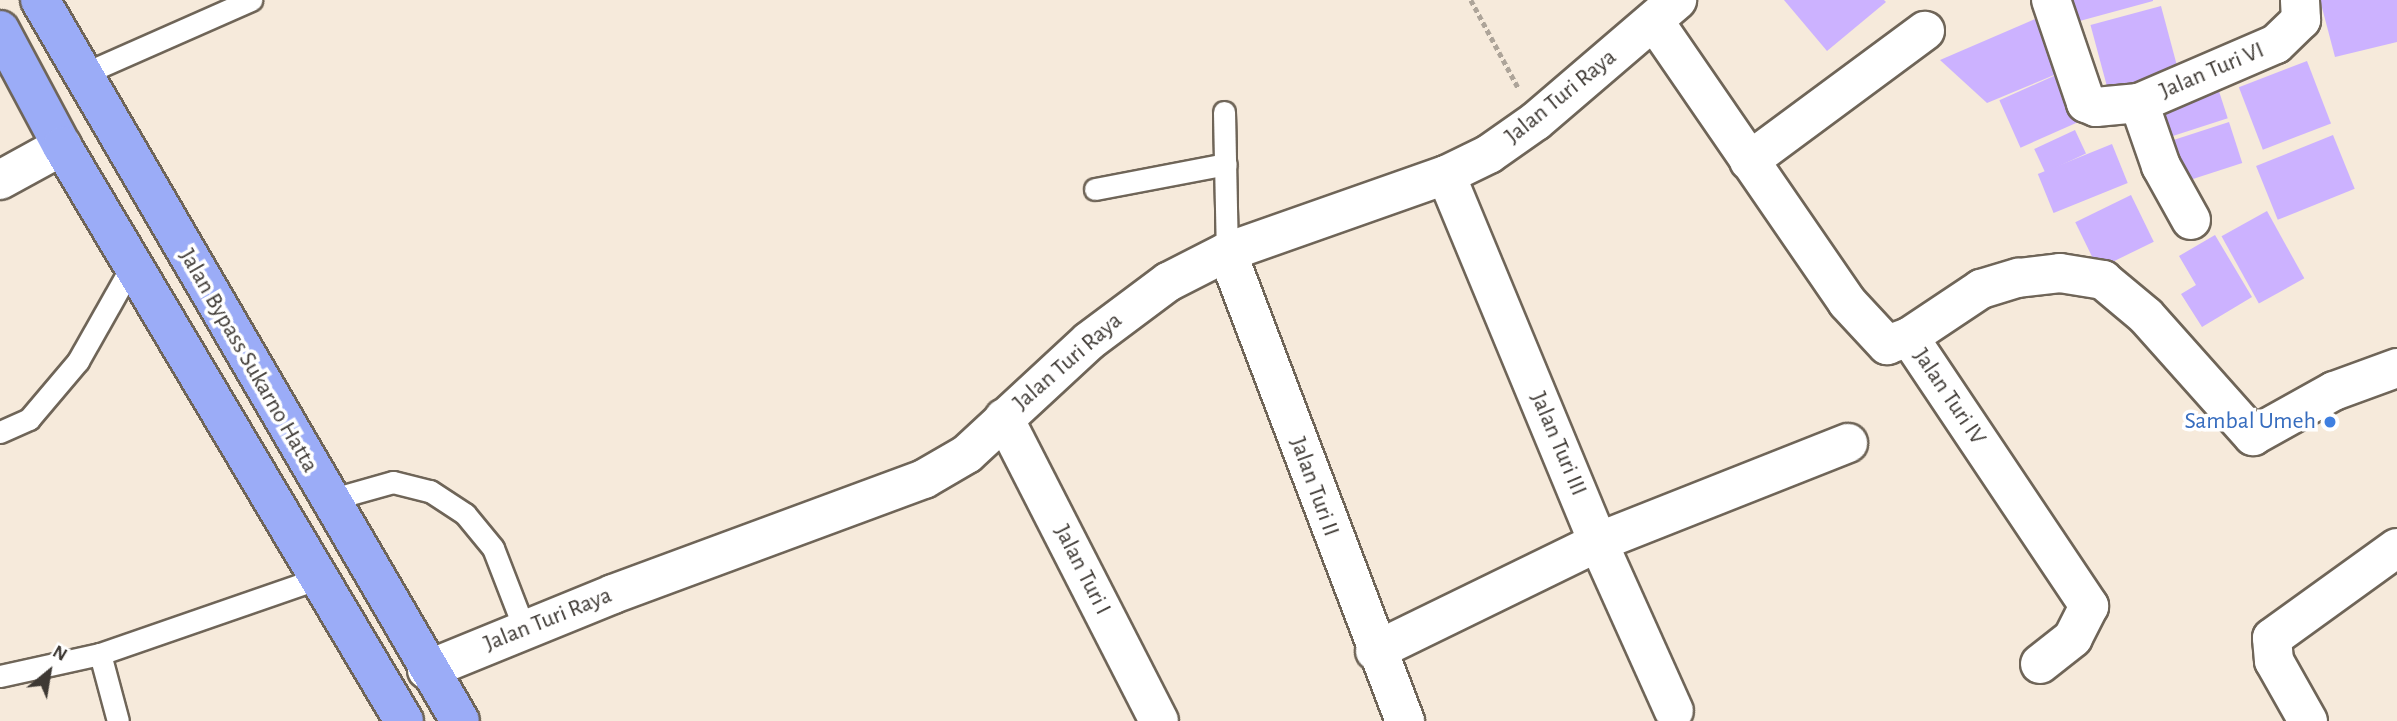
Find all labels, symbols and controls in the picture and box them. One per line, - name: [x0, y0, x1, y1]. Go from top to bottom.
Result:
- street label: Jalan Turi VI: [2155, 36, 2269, 106]
- street label: Jalan Turi Raya: [1499, 43, 1623, 151]
- street label: Jalan Bypass Sukarno Hatta: [172, 244, 324, 478]
- street label: Jalan Turi Raya: [1008, 307, 1128, 417]
- street label: Jalan Turi IV: [1906, 343, 1992, 451]
- street label: Jalan Turi III: [1523, 388, 1593, 500]
- place label: Sambal Umeh: [2185, 408, 2316, 436]
- marker: Sambal Umeh: [2322, 414, 2338, 430]
- street label: Jalan Turi II: [1283, 433, 1345, 541]
- street label: Jalan Turi I: [1047, 520, 1117, 620]
- street label: Jalan Turi Raya: [480, 581, 616, 659]
- north arrow: [14, 637, 84, 707]
- text: N: [49, 642, 70, 665]

